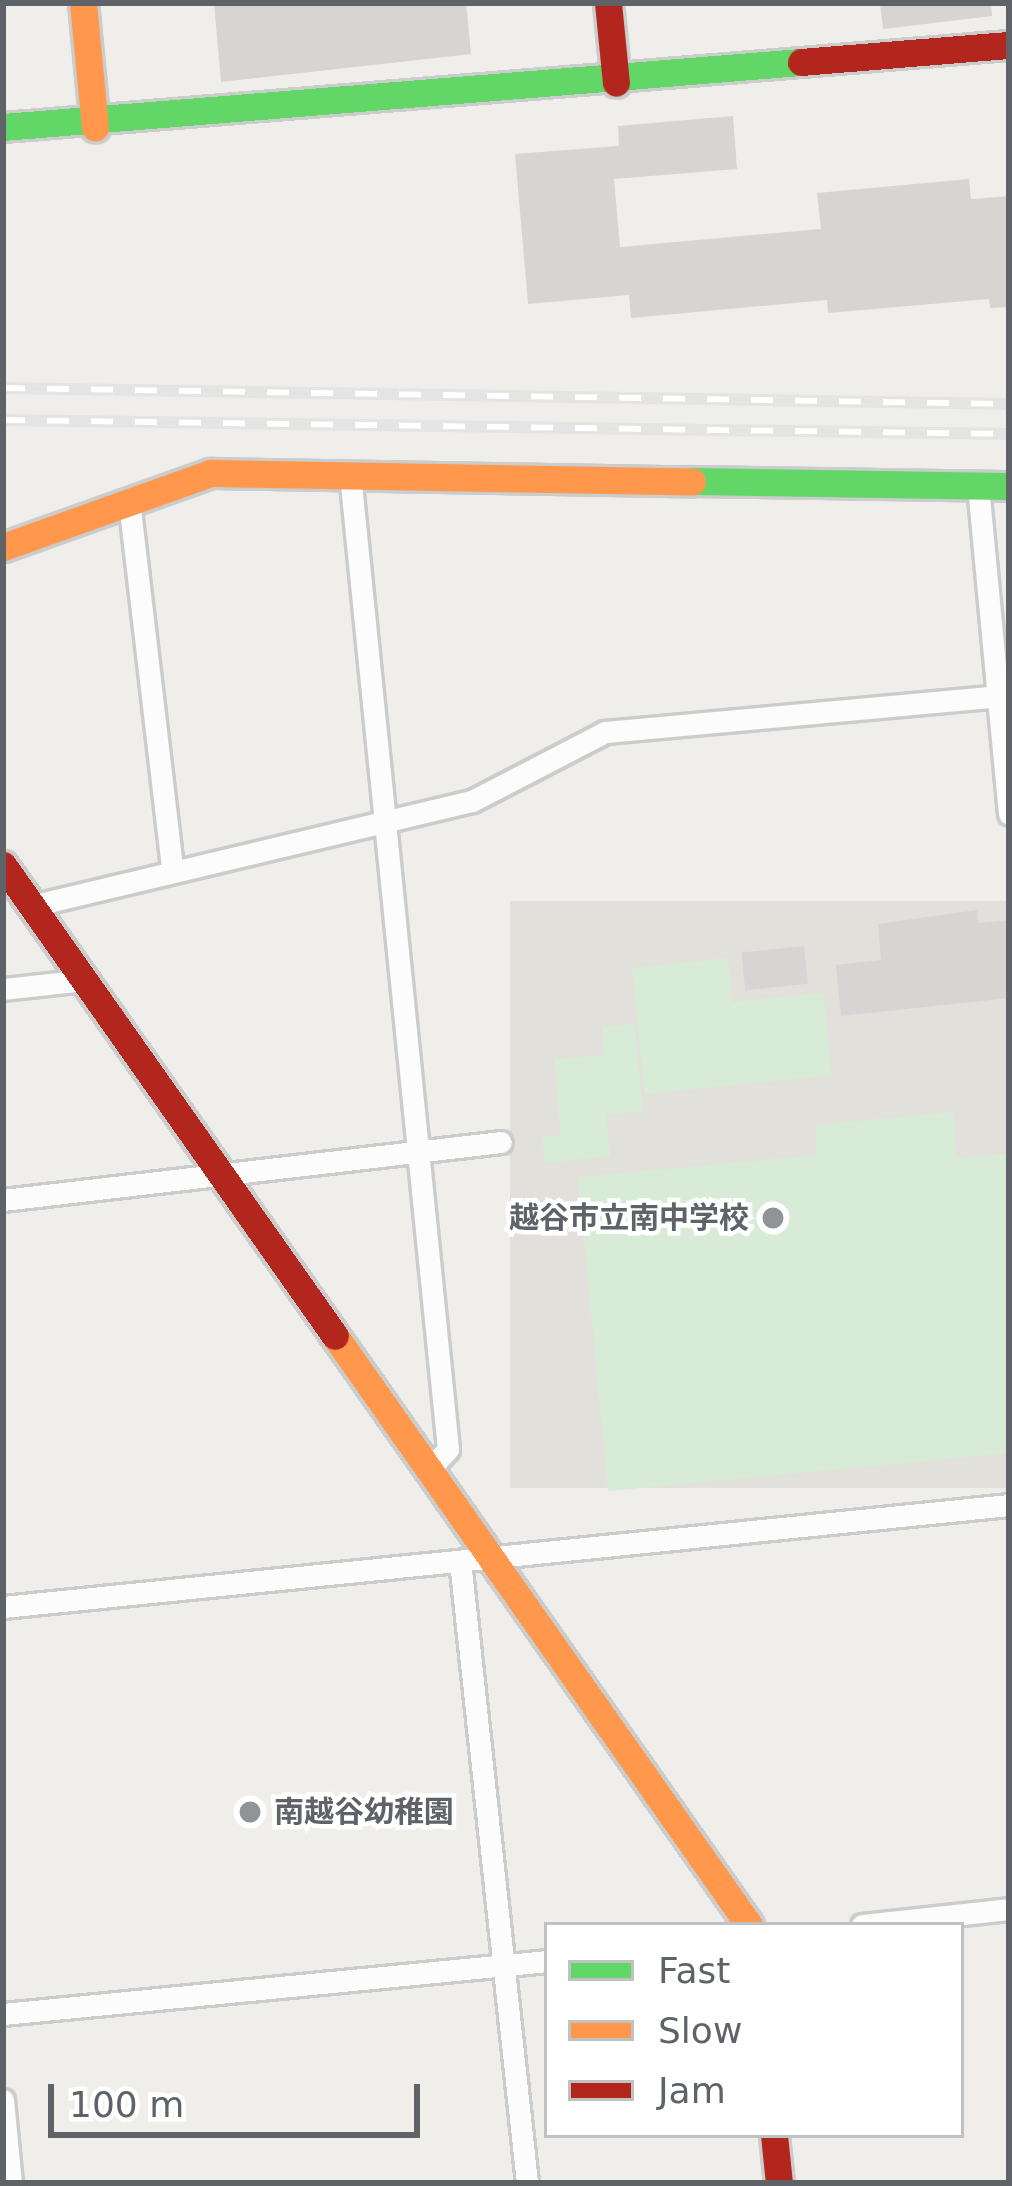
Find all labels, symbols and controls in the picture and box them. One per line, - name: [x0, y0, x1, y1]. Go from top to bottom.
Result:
- place label: 越谷市立南中学校: [509, 1200, 749, 1236]
- marker: 越谷市立南中学校: [760, 1205, 786, 1231]
- place label: 南越谷幼稚園: [274, 1794, 454, 1830]
- marker: 南越谷幼稚園: [237, 1799, 263, 1825]
- legend: [544, 1922, 964, 2138]
- text: Fast: [658, 1950, 730, 1991]
- text: Slow: [658, 2010, 742, 2051]
- scale bar: [54, 2060, 426, 2134]
- text: Jam: [658, 2070, 726, 2111]
- text: 100 m: [69, 2084, 184, 2125]

